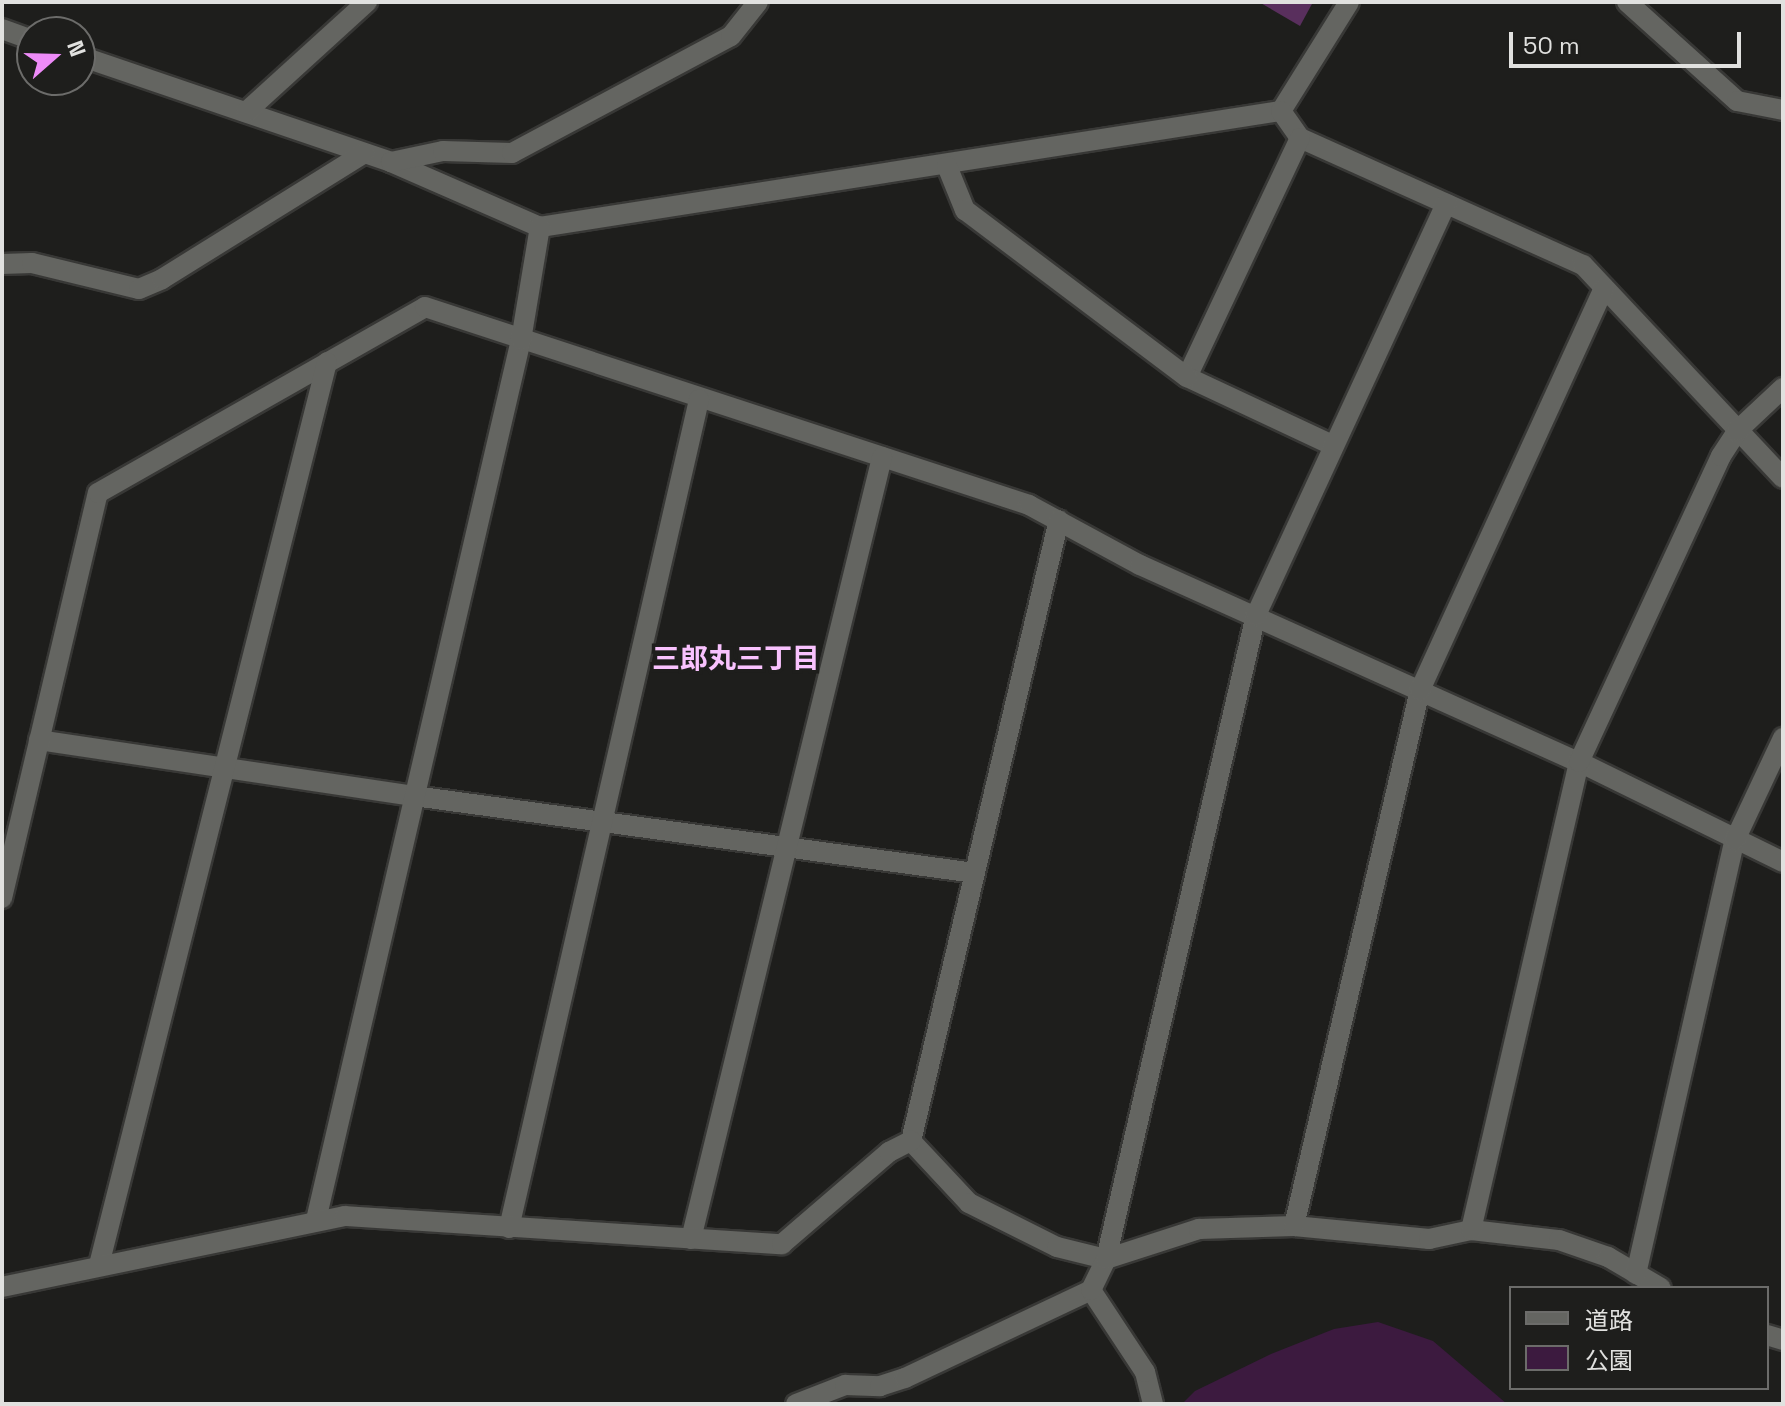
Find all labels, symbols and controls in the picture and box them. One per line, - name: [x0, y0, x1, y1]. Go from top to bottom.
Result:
- north arrow: [16, 16, 96, 96]
- scale bar: [1513, 16, 1745, 66]
- text: 50 m: [1523, 30, 1580, 61]
- text: N: [61, 37, 92, 60]
- district label: 三郎丸三丁目: [652, 641, 820, 675]
- legend: [1509, 1286, 1769, 1390]
- text: 道路: [1585, 1305, 1633, 1336]
- text: 公園: [1585, 1345, 1633, 1376]

